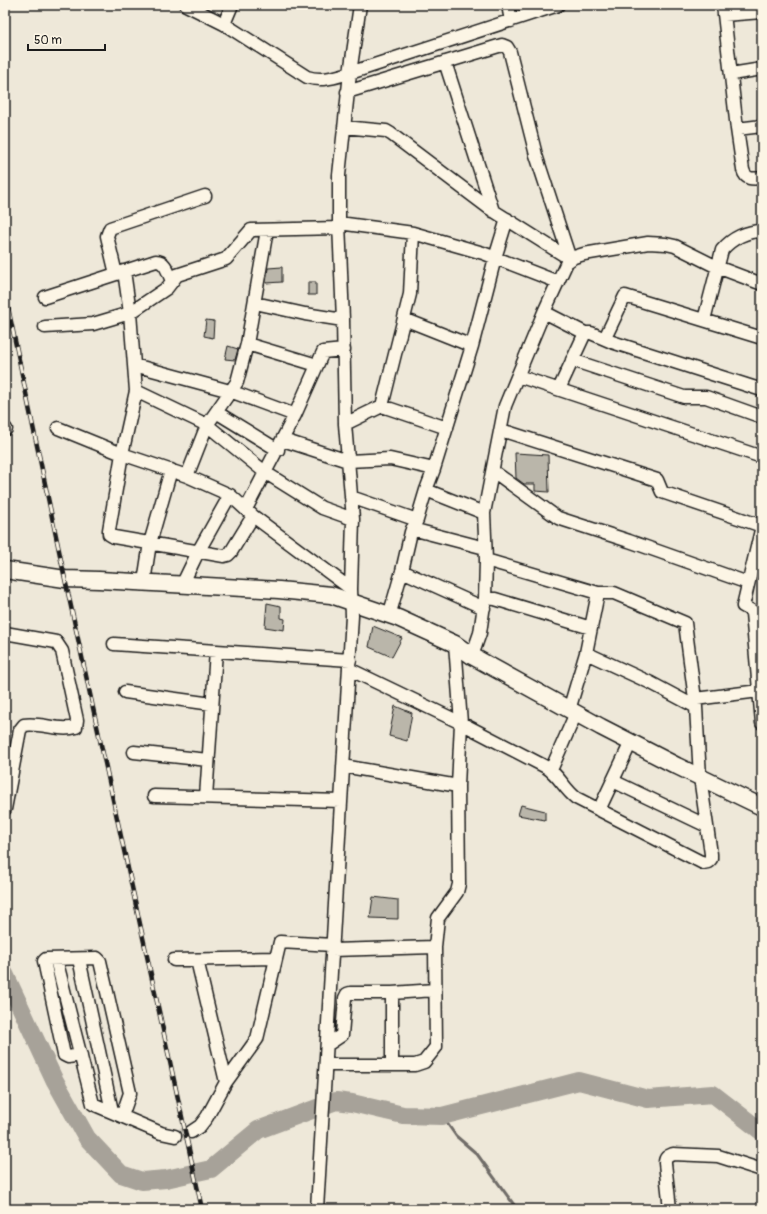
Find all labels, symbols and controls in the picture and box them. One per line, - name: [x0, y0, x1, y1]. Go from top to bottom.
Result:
- scale bar: [28, 26, 105, 52]
- text: 50 m: [34, 33, 62, 48]

